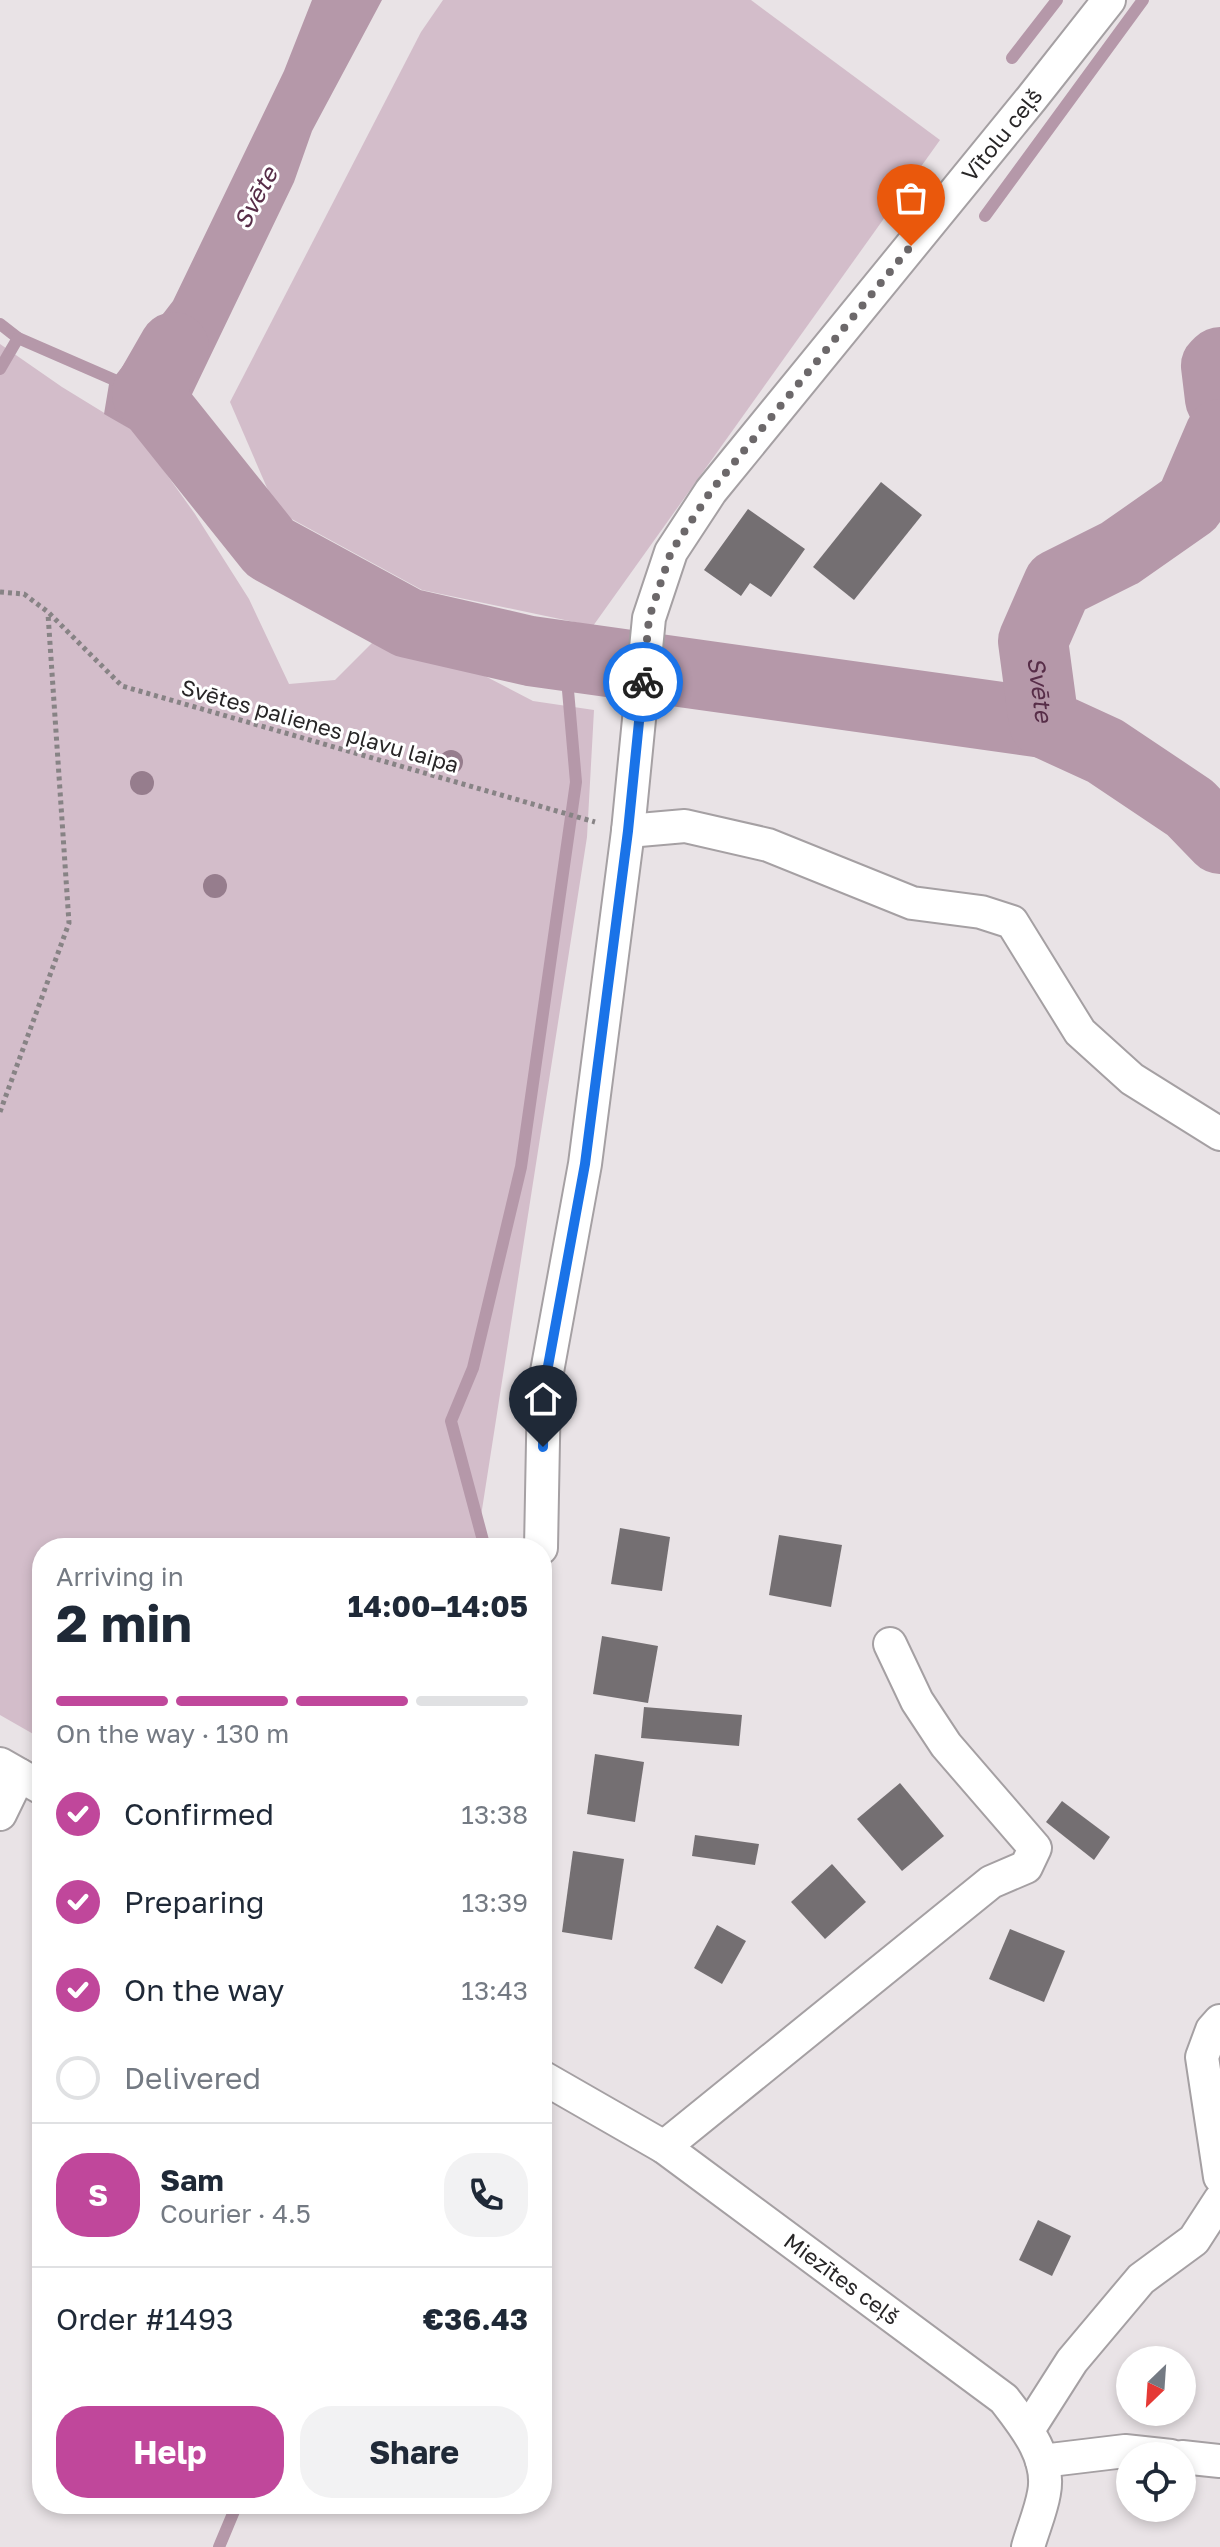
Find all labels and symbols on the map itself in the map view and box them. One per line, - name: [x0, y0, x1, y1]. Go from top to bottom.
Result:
- street label: Vītolu ceļš: [956, 83, 1047, 186]
- water label: Svēte: [226, 160, 284, 233]
- pin: [877, 164, 945, 246]
- courier: [603, 642, 683, 722]
- water label: Svēte: [1022, 655, 1060, 726]
- street label: Svētes palienes pļavu laipa: [178, 673, 462, 778]
- pin: [509, 1365, 577, 1447]
- street label: Miezītes ceļš: [779, 2227, 905, 2330]
- north arrow: [1116, 2346, 1196, 2426]

